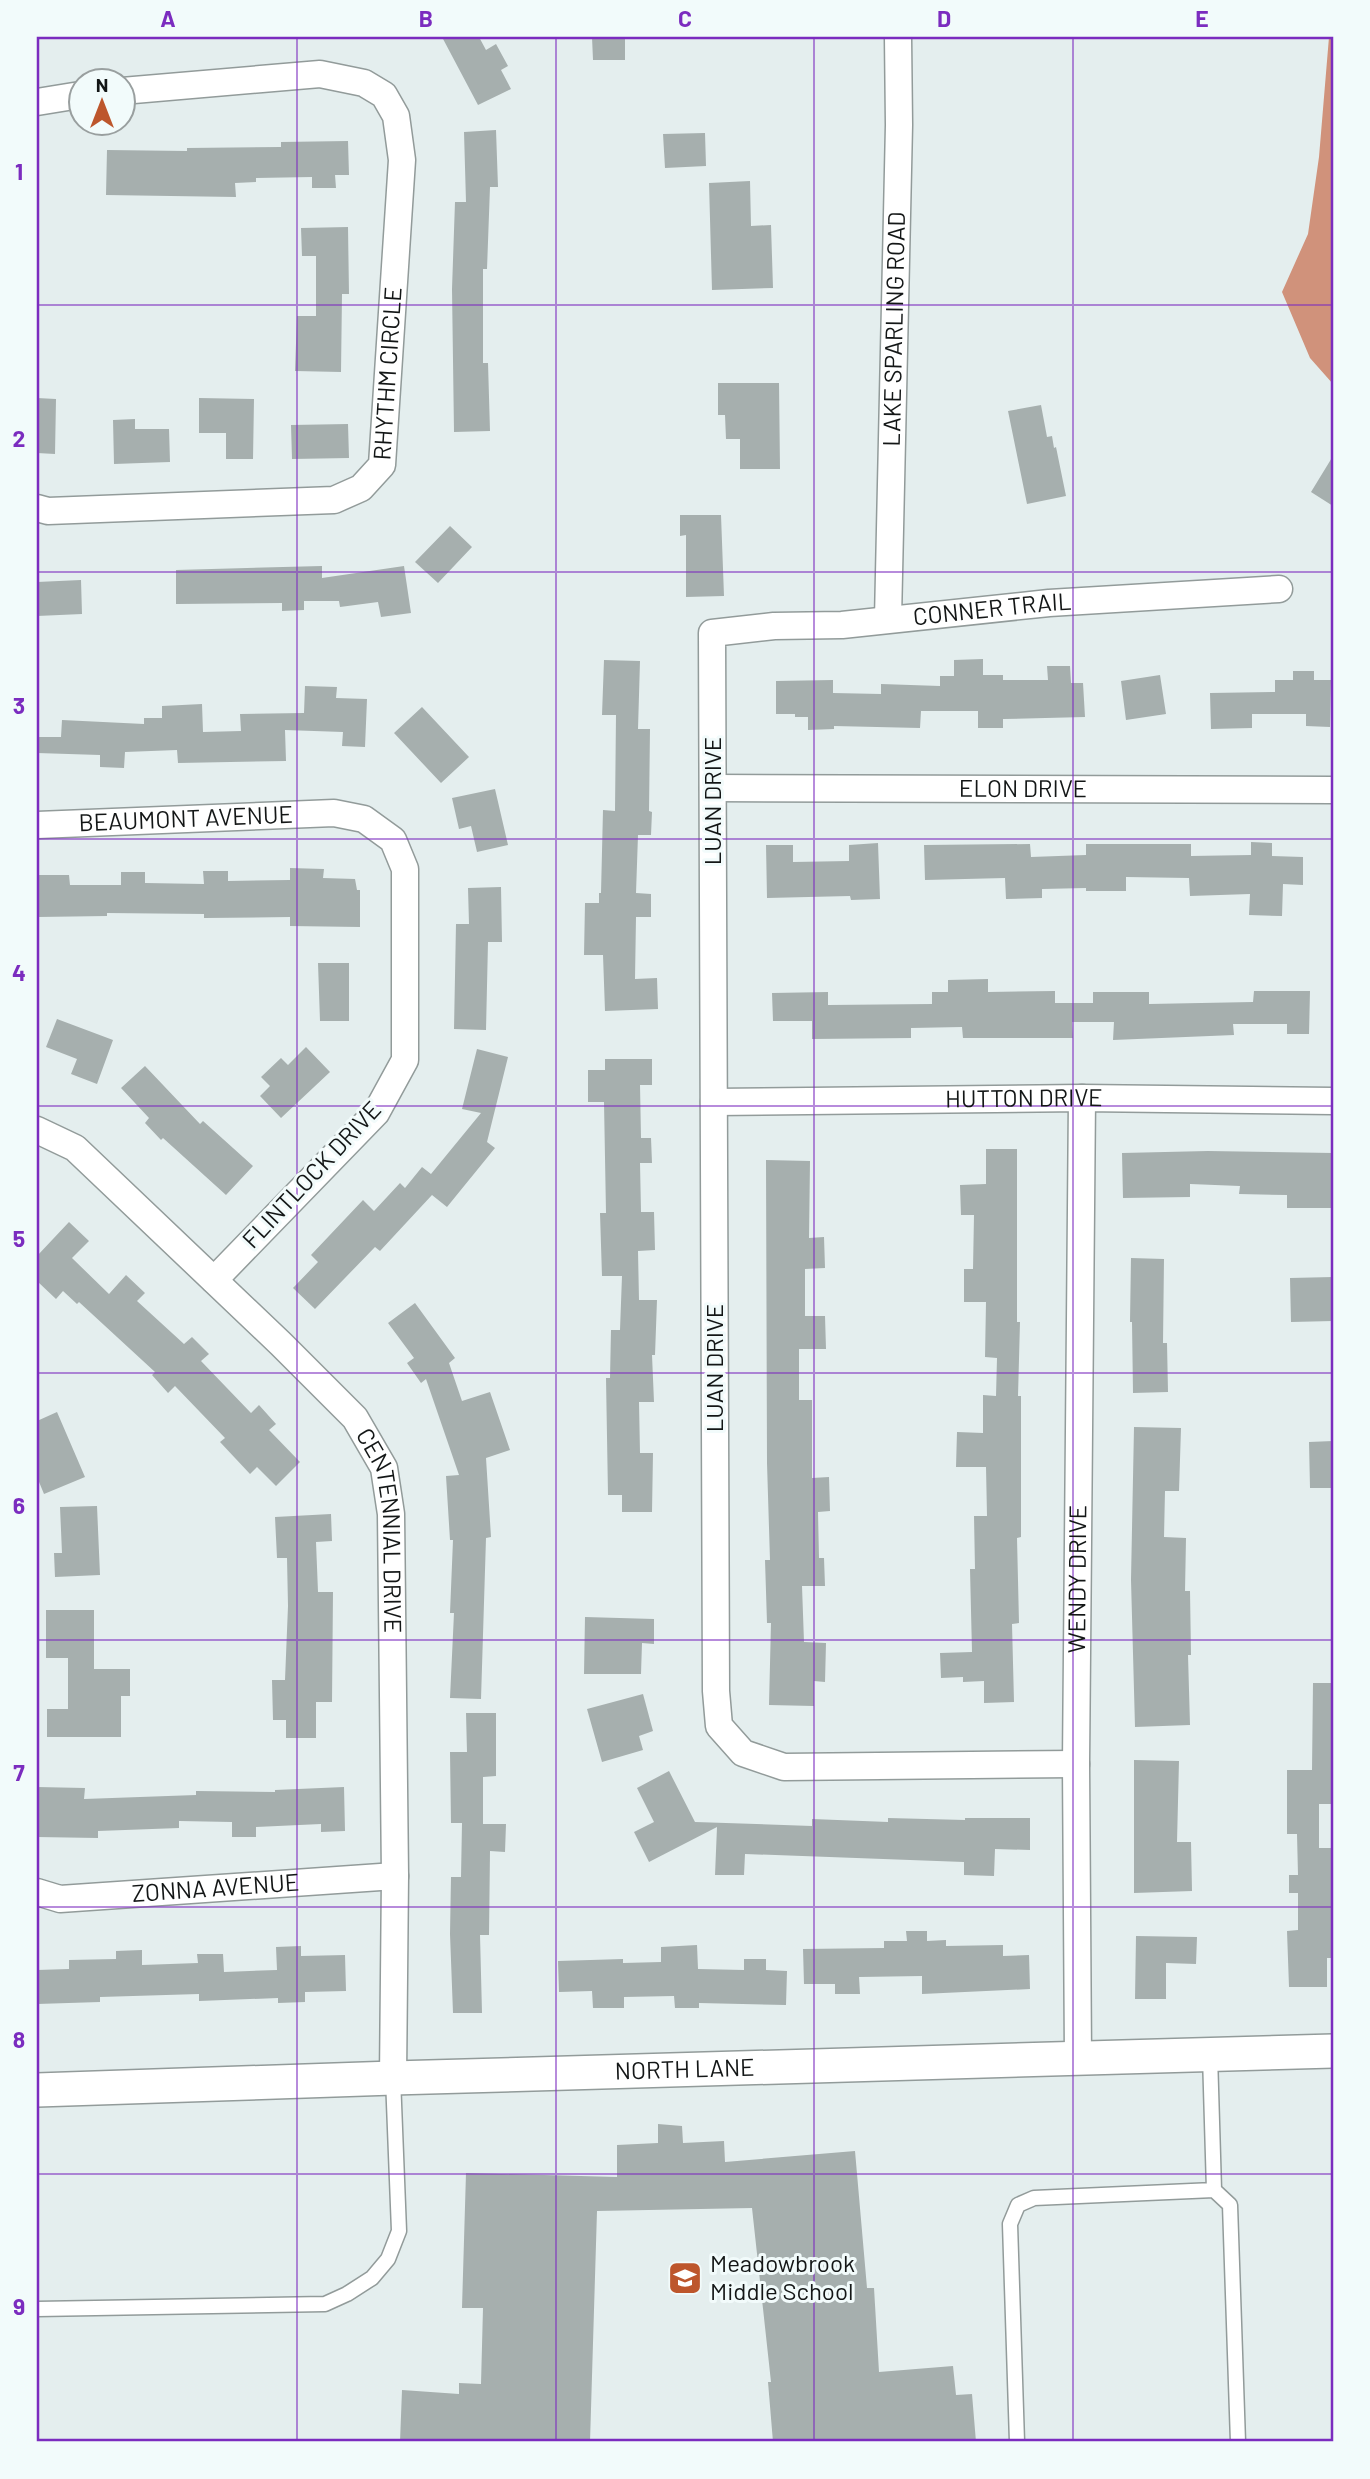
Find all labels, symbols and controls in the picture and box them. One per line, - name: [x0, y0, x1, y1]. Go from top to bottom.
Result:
- text: A: [160, 4, 176, 32]
- text: B: [419, 4, 433, 32]
- text: C: [678, 4, 692, 32]
- text: D: [937, 4, 951, 32]
- text: E: [1195, 4, 1209, 32]
- north arrow: [66, 66, 136, 136]
- text: N: [96, 73, 108, 96]
- text: 1: [15, 157, 23, 185]
- street label: LAKE SPARLING ROAD: [876, 211, 910, 447]
- street label: RHYTHM CIRCLE: [366, 286, 407, 461]
- text: 2: [13, 424, 25, 452]
- street label: CONNER TRAIL: [911, 586, 1072, 630]
- text: 3: [13, 691, 25, 719]
- street label: LUAN DRIVE: [697, 737, 726, 865]
- street label: ELON DRIVE: [959, 773, 1087, 802]
- street label: BEAUMONT AVENUE: [78, 799, 294, 836]
- text: 4: [12, 958, 26, 986]
- street label: HUTTON DRIVE: [945, 1082, 1103, 1112]
- street label: FLINTLOCK DRIVE: [236, 1095, 386, 1253]
- text: 5: [13, 1224, 25, 1252]
- street label: LUAN DRIVE: [699, 1304, 728, 1432]
- street label: CENTENNIAL DRIVE: [351, 1422, 408, 1633]
- text: 6: [13, 1491, 25, 1519]
- street label: WENDY DRIVE: [1061, 1505, 1091, 1653]
- text: 7: [13, 1758, 25, 1786]
- street label: ZONNA AVENUE: [131, 1867, 300, 1907]
- text: 8: [13, 2025, 25, 2053]
- street label: NORTH LANE: [614, 2052, 755, 2085]
- place label: Meadowbrook Middle School: [710, 2248, 855, 2305]
- school or university icon: Meadowbrook Middle School: [666, 2259, 704, 2297]
- text: 9: [13, 2292, 25, 2320]

